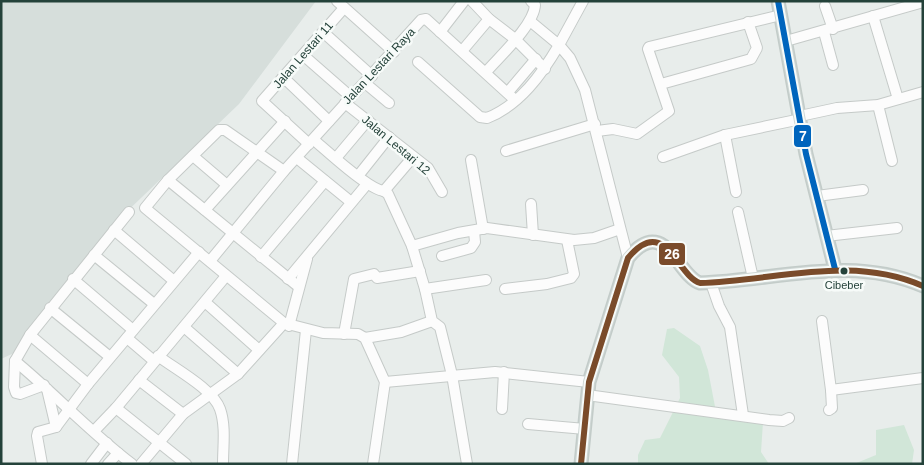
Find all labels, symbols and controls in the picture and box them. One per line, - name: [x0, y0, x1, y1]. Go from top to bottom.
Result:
- street label: Jalan Lestari 11: [270, 19, 336, 91]
- street label: Jalan Lestari Raya: [340, 25, 418, 107]
- street label: Jalan Lestari 12: [359, 112, 433, 178]
- line badge: 7: [793, 124, 812, 148]
- text: 7: [799, 128, 807, 144]
- line badge: 26: [658, 242, 686, 266]
- text: 26: [664, 246, 680, 262]
- marker: Cibeber: [839, 266, 849, 276]
- place label: Cibeber: [825, 279, 864, 291]

